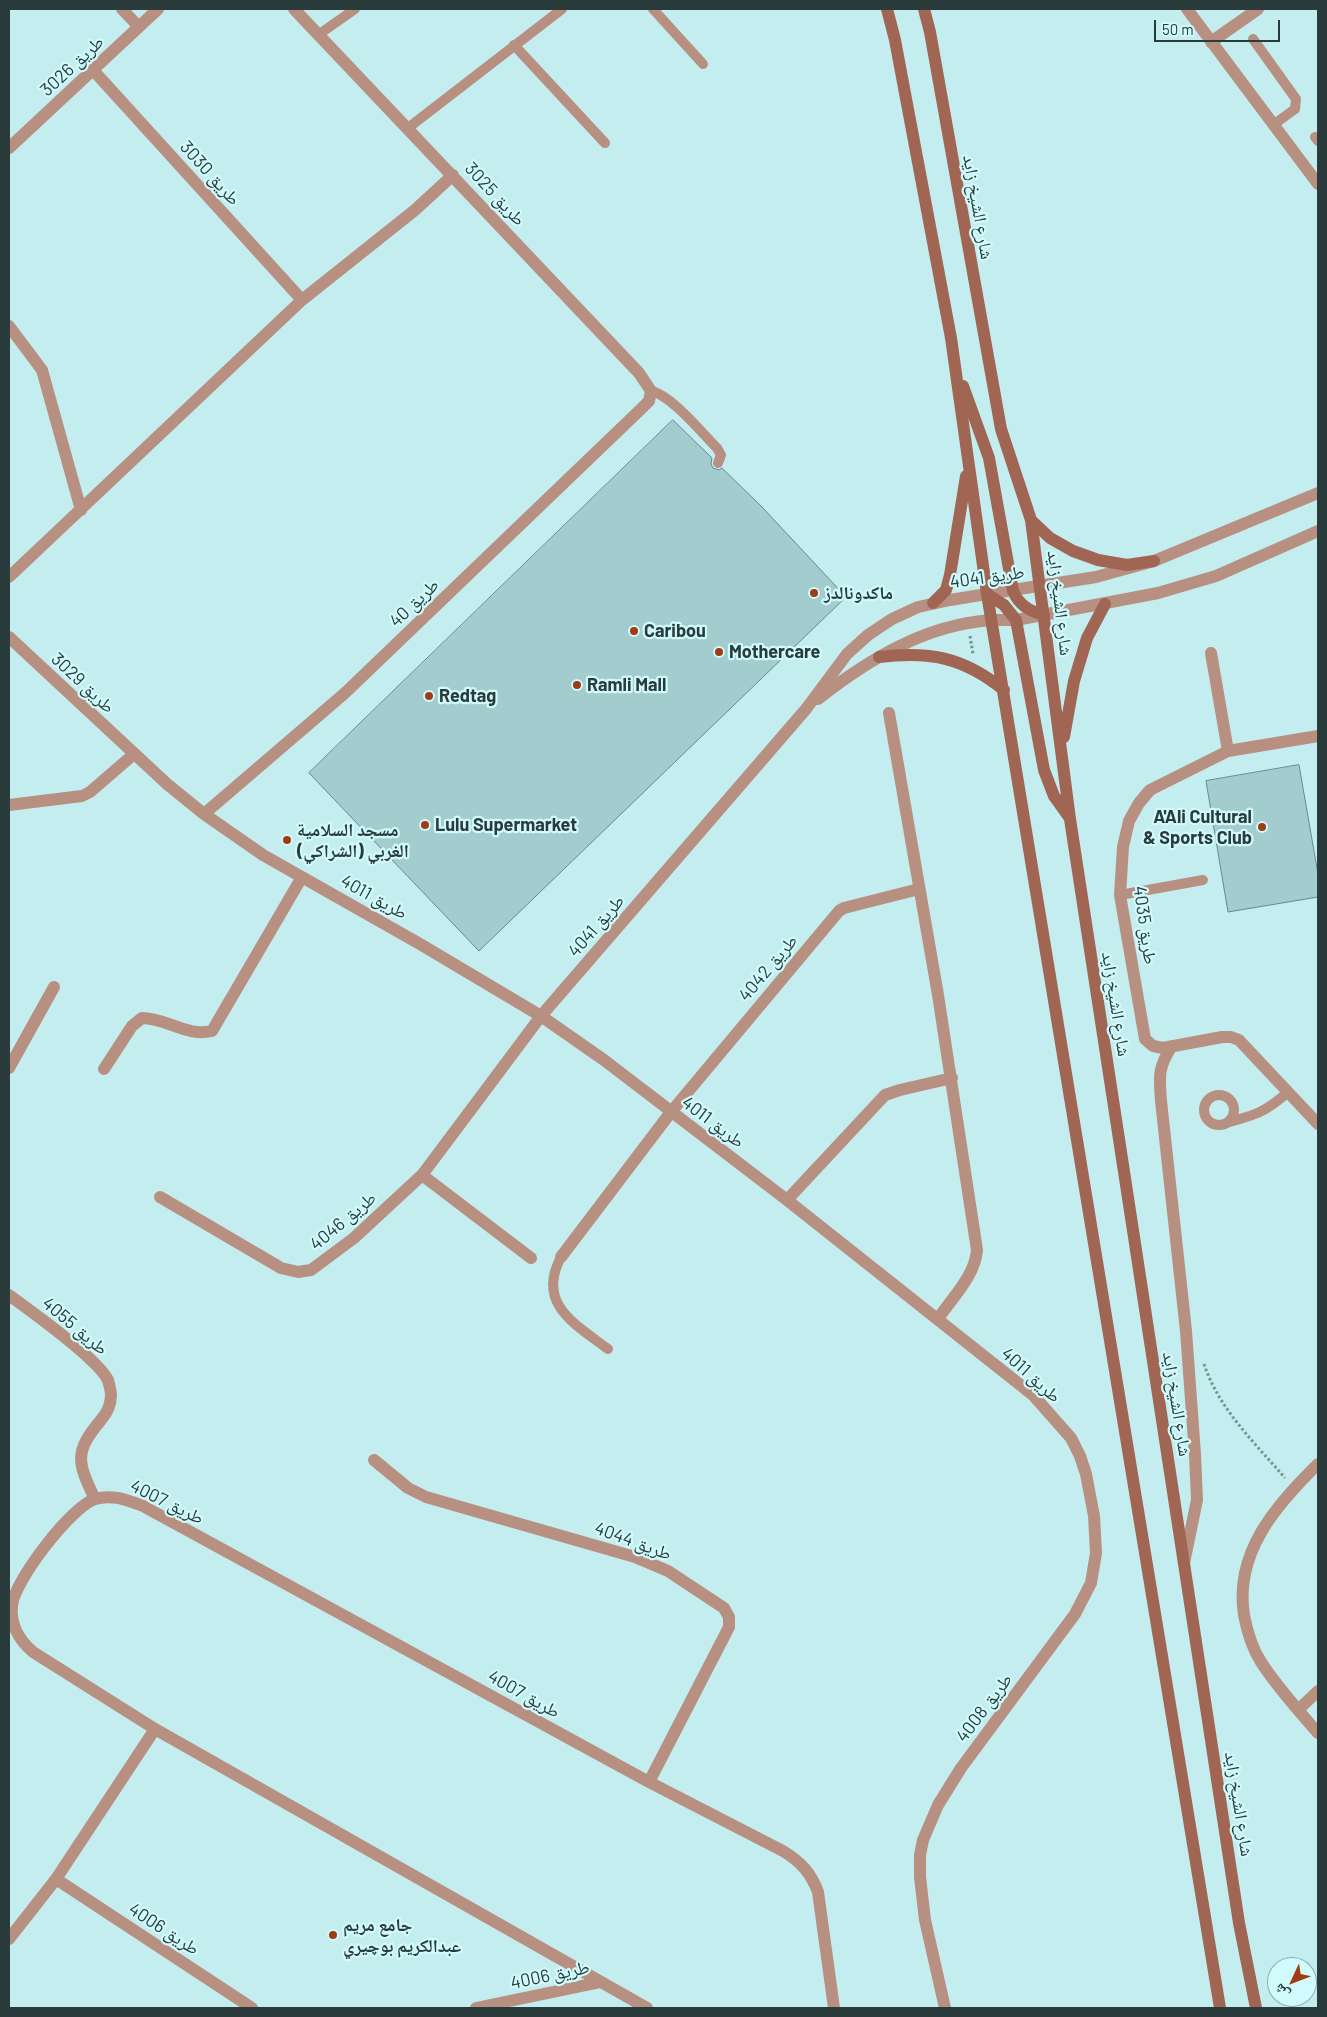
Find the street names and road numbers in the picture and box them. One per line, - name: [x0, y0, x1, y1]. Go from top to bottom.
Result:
- street label: طريق 3026: [36, 31, 108, 101]
- street label: طريق 3030: [175, 136, 245, 210]
- street label: شارع الشيخ زايد: [958, 153, 998, 261]
- street label: طريق 3025: [460, 158, 530, 230]
- street label: شارع الشيخ زايد: [1043, 549, 1077, 657]
- street label: طريق 4041: [948, 561, 1026, 593]
- street label: طريق 40: [385, 574, 443, 632]
- street label: طريق 3029: [47, 648, 119, 718]
- street label: طريق 4011: [337, 870, 411, 924]
- street label: طريق 4035: [1129, 884, 1161, 966]
- street label: طريق 4041: [563, 891, 629, 961]
- street label: طريق 4042: [734, 930, 802, 1006]
- street label: شارع الشيخ زايد: [1097, 950, 1135, 1058]
- street label: طريق 4011: [677, 1091, 749, 1153]
- street label: طريق 4046: [306, 1187, 380, 1255]
- street label: طريق 4055: [38, 1292, 112, 1360]
- street label: طريق 4011: [997, 1343, 1065, 1407]
- street label: شارع الشيخ زايد: [1158, 1350, 1196, 1458]
- street label: طريق 4007: [127, 1475, 207, 1529]
- street label: طريق 4044: [592, 1517, 674, 1565]
- street label: طريق 4007: [484, 1665, 564, 1723]
- street label: طريق 4008: [951, 1670, 1017, 1746]
- street label: شارع الشيخ زايد: [1220, 1750, 1258, 1858]
- street label: طريق 4006: [125, 1898, 203, 1960]
- street label: طريق 4006: [509, 1956, 591, 1994]

